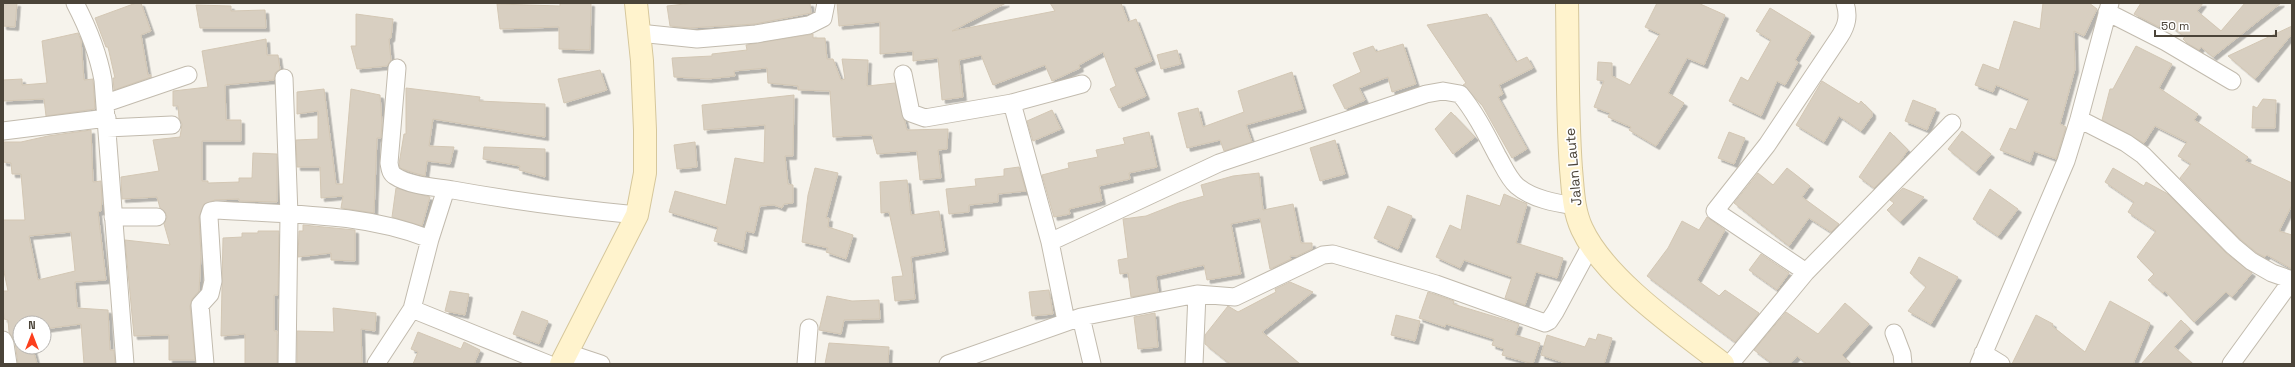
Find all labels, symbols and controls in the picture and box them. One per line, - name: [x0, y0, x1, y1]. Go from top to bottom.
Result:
- scale bar: [2155, 12, 2276, 38]
- text: 50 m: [2161, 18, 2189, 34]
- street label: Jalan Laute: [1561, 127, 1585, 207]
- north arrow: [12, 315, 52, 355]
- text: N: [28, 318, 36, 332]

